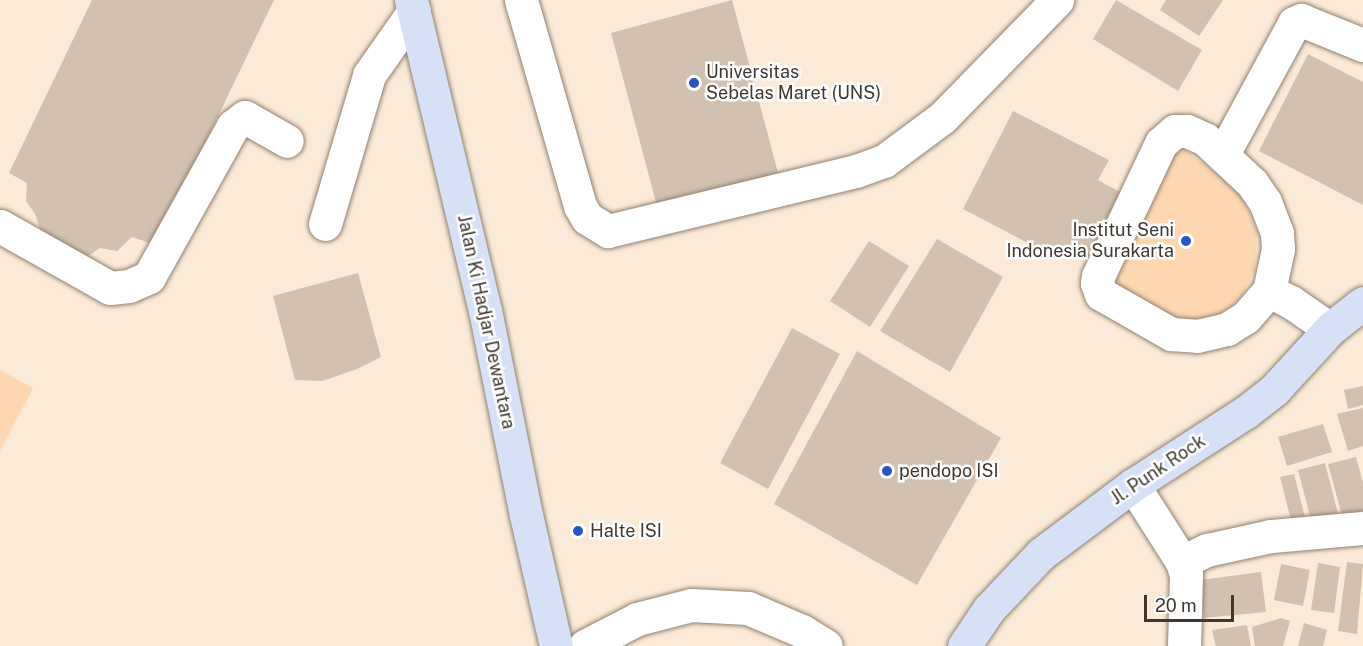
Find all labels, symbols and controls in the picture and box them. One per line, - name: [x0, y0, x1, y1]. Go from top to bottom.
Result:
- place label: Universitas Sebelas Maret (UNS): [706, 62, 881, 104]
- marker: Universitas Sebelas Maret (UNS): [687, 76, 701, 90]
- street label: Jalan Ki Hadjar Dewantara: [453, 213, 519, 431]
- place label: Institut Seni Indonesia Surakarta: [1006, 220, 1174, 262]
- marker: Institut Seni Indonesia Surakarta: [1179, 234, 1193, 248]
- street label: Jl. Punk Rock: [1107, 430, 1209, 510]
- place label: pendopo ISI: [899, 460, 999, 482]
- marker: pendopo ISI: [880, 464, 894, 478]
- place label: Halte ISI: [590, 520, 662, 542]
- marker: Halte ISI: [571, 524, 585, 538]
- scale bar: [1147, 583, 1237, 621]
- text: 20 m: [1155, 595, 1197, 616]

